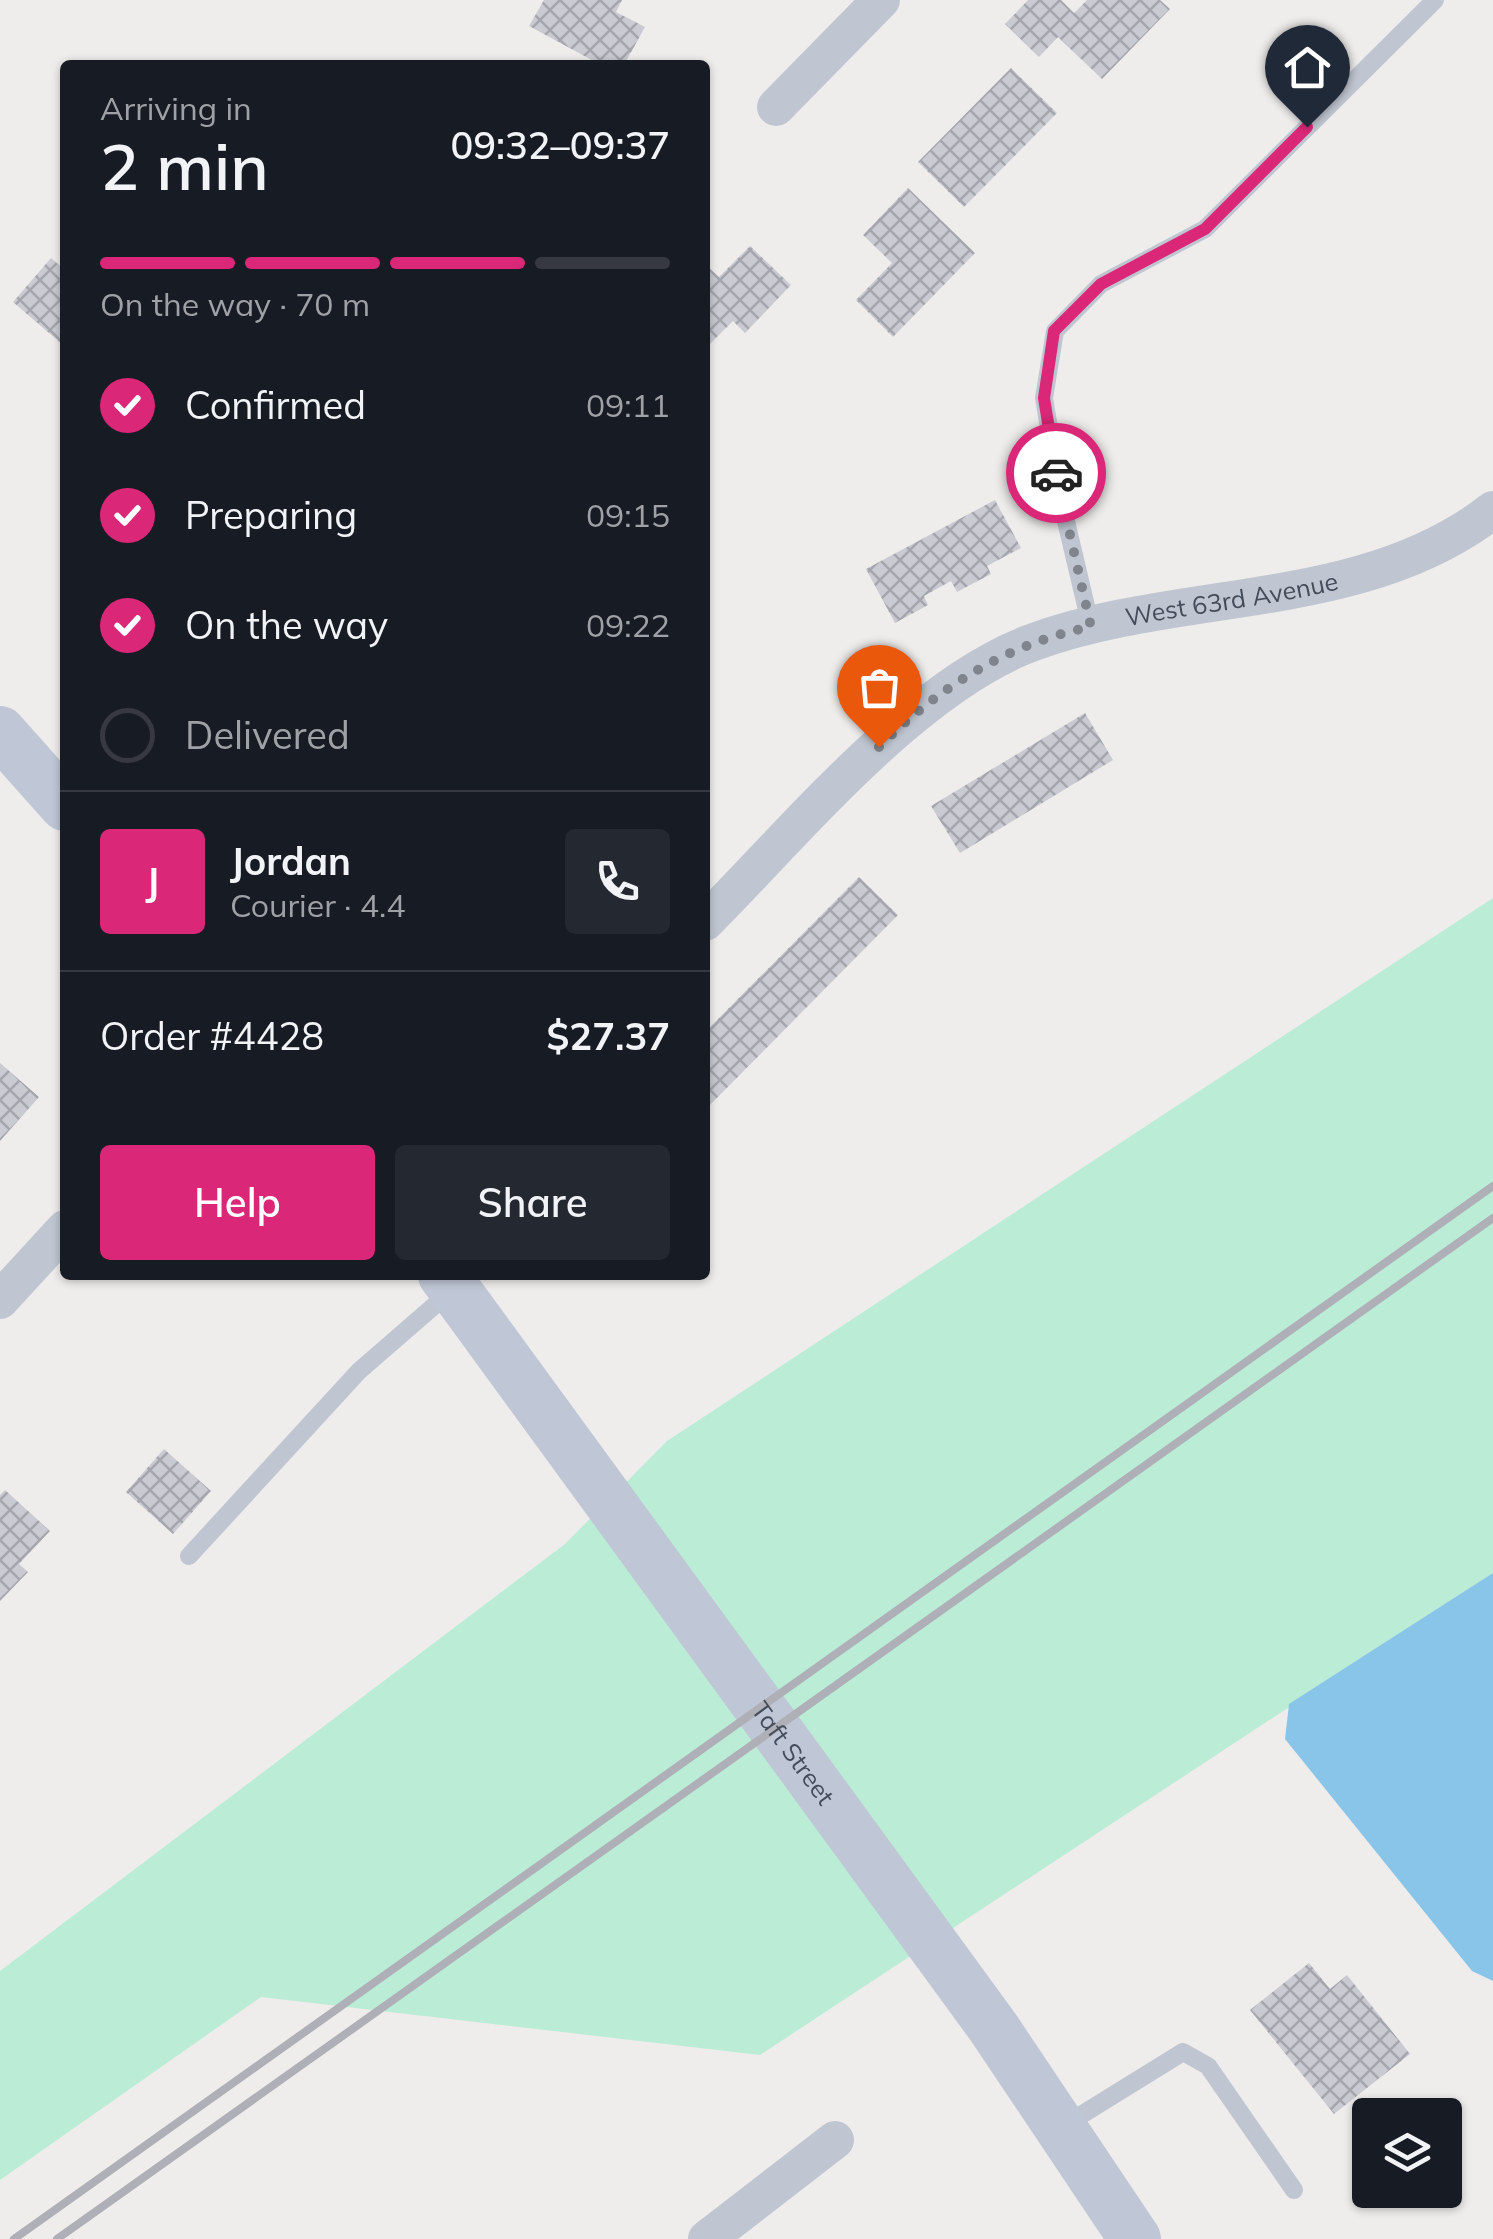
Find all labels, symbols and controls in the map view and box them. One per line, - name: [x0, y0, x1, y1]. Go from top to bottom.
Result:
- pin: [1265, 25, 1350, 128]
- icon: home: [1280, 40, 1335, 95]
- text: Arriving in: [100, 88, 252, 128]
- text: 09:32–09:37: [450, 121, 670, 169]
- text: 2 min: [100, 125, 269, 206]
- text: On the way · 70 m: [100, 284, 370, 324]
- icon: check: [100, 378, 155, 433]
- text: Confirmed: [185, 381, 366, 429]
- text: 09:11: [586, 385, 670, 425]
- courier: [1006, 423, 1106, 523]
- icon: car: [1029, 446, 1084, 501]
- icon: check: [100, 488, 155, 543]
- text: Preparing: [185, 491, 357, 539]
- text: 09:15: [586, 495, 670, 535]
- street label: West 63rd Avenue: [1123, 565, 1341, 632]
- icon: check: [100, 598, 155, 653]
- text: On the way: [185, 601, 388, 649]
- text: 09:22: [586, 605, 670, 645]
- pin: [837, 645, 922, 748]
- icon: bag: [852, 660, 907, 715]
- text: Delivered: [185, 711, 350, 759]
- button: phone: [565, 829, 670, 934]
- text: Jordan: [230, 837, 351, 885]
- text: J: [146, 857, 159, 905]
- text: Courier · 4.4: [230, 885, 406, 925]
- text: Order #4428: [100, 1012, 324, 1060]
- text: $27.37: [547, 1012, 670, 1060]
- button: Help: [100, 1145, 375, 1260]
- button: Share: [395, 1145, 670, 1260]
- street label: Taft Street: [745, 1695, 842, 1811]
- map controls: [1352, 2098, 1462, 2208]
- button: layers: [1352, 2098, 1462, 2208]

